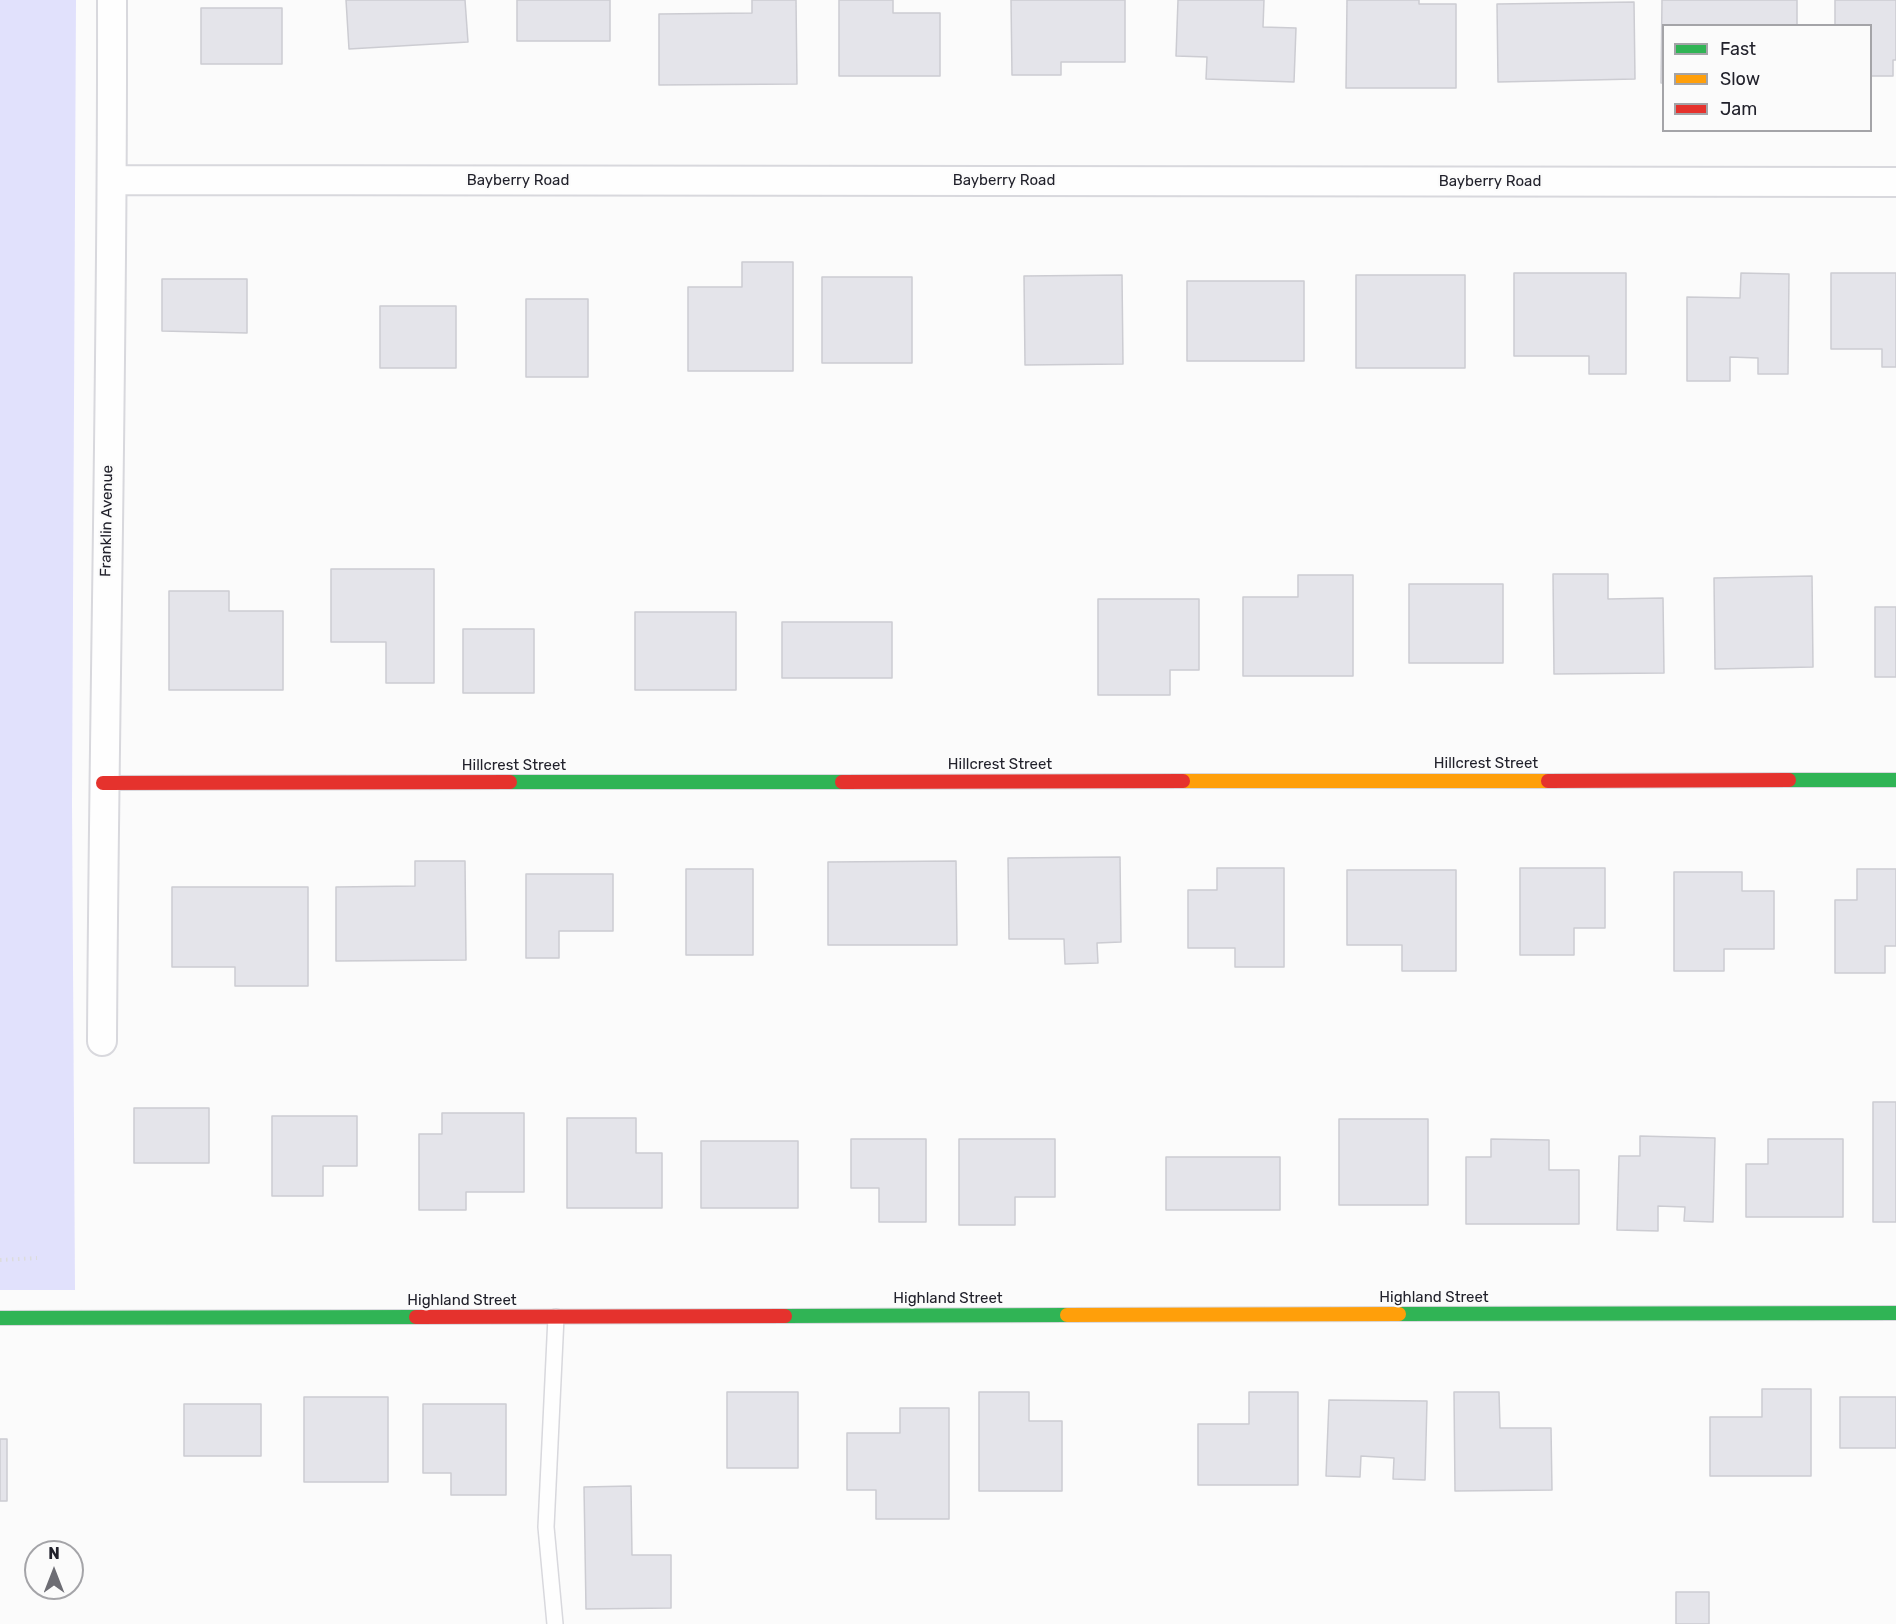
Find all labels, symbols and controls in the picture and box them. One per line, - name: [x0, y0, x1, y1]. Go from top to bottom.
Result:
- legend: [1662, 24, 1872, 132]
- text: Fast: [1720, 38, 1756, 60]
- text: Slow: [1720, 68, 1760, 90]
- text: Jam: [1720, 98, 1757, 120]
- street label: Bayberry Road: [467, 172, 569, 190]
- street label: Bayberry Road: [953, 172, 1055, 190]
- street label: Bayberry Road: [1439, 173, 1541, 191]
- street label: Franklin Avenue: [97, 465, 117, 577]
- street label: Hillcrest Street: [1434, 755, 1538, 773]
- street label: Hillcrest Street: [948, 756, 1052, 774]
- street label: Hillcrest Street: [462, 757, 566, 775]
- street label: Highland Street: [1379, 1289, 1489, 1307]
- street label: Highland Street: [893, 1290, 1003, 1308]
- street label: Highland Street: [407, 1292, 517, 1310]
- north arrow: [24, 1540, 84, 1600]
- text: N: [48, 1544, 60, 1563]

